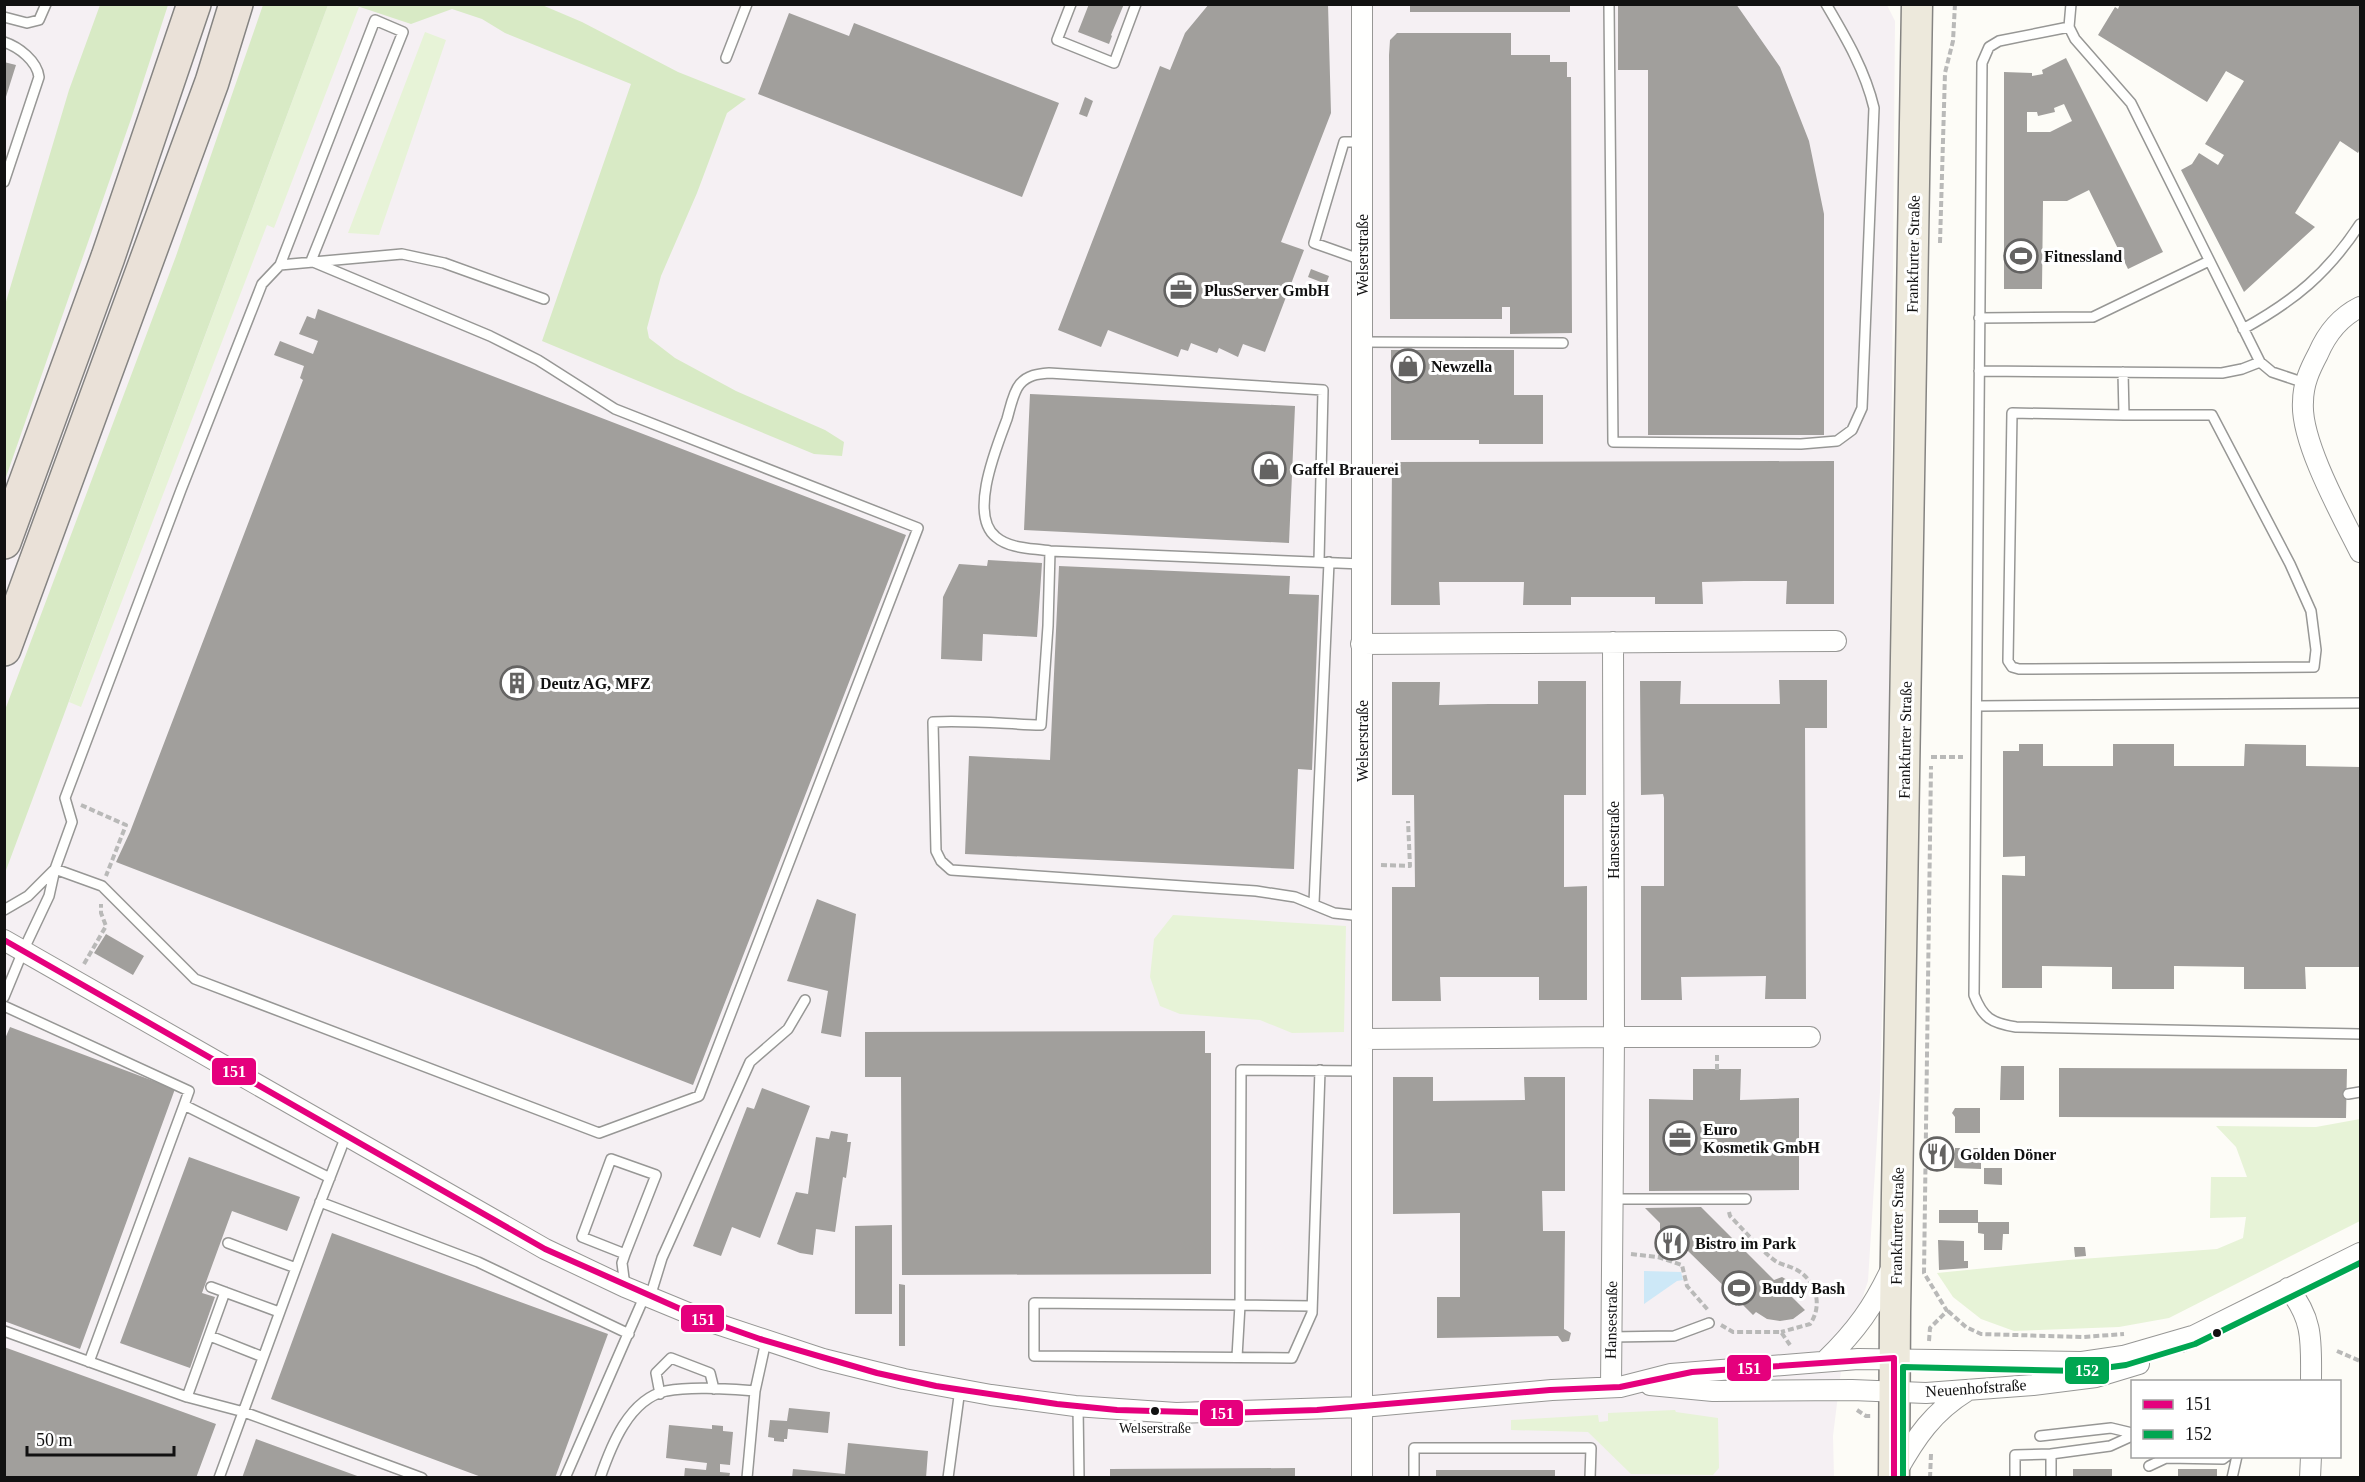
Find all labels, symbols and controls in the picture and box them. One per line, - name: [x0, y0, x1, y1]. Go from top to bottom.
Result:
- street label: Frankfurter Straße: [1903, 195, 1923, 313]
- street label: Welserstraße: [1354, 214, 1371, 296]
- sports icon: Fitnessland: [2003, 238, 2039, 274]
- place label: Fitnessland: [2044, 248, 2122, 265]
- office icon: PlusServer GmbH: [1163, 272, 1199, 308]
- place label: PlusServer GmbH: [1204, 282, 1330, 299]
- shop icon: Newzella: [1390, 348, 1426, 384]
- place label: Newzella: [1431, 358, 1492, 375]
- shop icon: Gaffel Brauerei: [1251, 451, 1287, 487]
- place label: Gaffel Brauerei: [1292, 461, 1399, 478]
- building icon: Deutz AG, MFZ: [499, 665, 535, 701]
- place label: Deutz AG, MFZ: [540, 675, 651, 692]
- street label: Frankfurter Straße: [1895, 681, 1915, 799]
- street label: Welserstraße: [1354, 700, 1371, 782]
- street label: Hansestraße: [1605, 801, 1622, 879]
- line badge: 151: [211, 1057, 257, 1086]
- text: 151: [222, 1063, 246, 1080]
- office icon: Euro Kosmetik GmbH: [1662, 1120, 1698, 1156]
- place label: Euro Kosmetik GmbH: [1703, 1121, 1820, 1156]
- restaurant icon: Golden Döner: [1919, 1136, 1955, 1172]
- place label: Golden Döner: [1960, 1146, 2056, 1163]
- street label: Frankfurter Straße: [1887, 1167, 1907, 1285]
- restaurant icon: Bistro im Park: [1654, 1225, 1690, 1261]
- place label: Bistro im Park: [1695, 1235, 1796, 1252]
- sports icon: Buddy Bash: [1721, 1270, 1757, 1306]
- place label: Buddy Bash: [1762, 1280, 1845, 1298]
- street label: Hansestraße: [1602, 1281, 1620, 1359]
- line badge: 151: [680, 1304, 725, 1333]
- text: 151: [691, 1311, 715, 1328]
- unlabelled marker: [2211, 1327, 2223, 1339]
- line badge: 151: [1726, 1354, 1772, 1382]
- line badge: 152: [2064, 1356, 2110, 1385]
- text: 151: [1737, 1360, 1761, 1377]
- text: 152: [2075, 1362, 2099, 1379]
- street label: Neuenhofstraße: [1925, 1376, 2027, 1400]
- legend: [2131, 1380, 2341, 1458]
- text: 151: [2185, 1394, 2212, 1414]
- line badge: 151: [1199, 1399, 1244, 1427]
- marker: Welserstraße: [1149, 1405, 1161, 1417]
- text: 151: [1210, 1405, 1234, 1422]
- scale bar: [27, 1419, 174, 1457]
- place label: Welserstraße: [1119, 1421, 1191, 1436]
- text: 152: [2185, 1424, 2212, 1444]
- text: 50 m: [36, 1430, 73, 1450]

